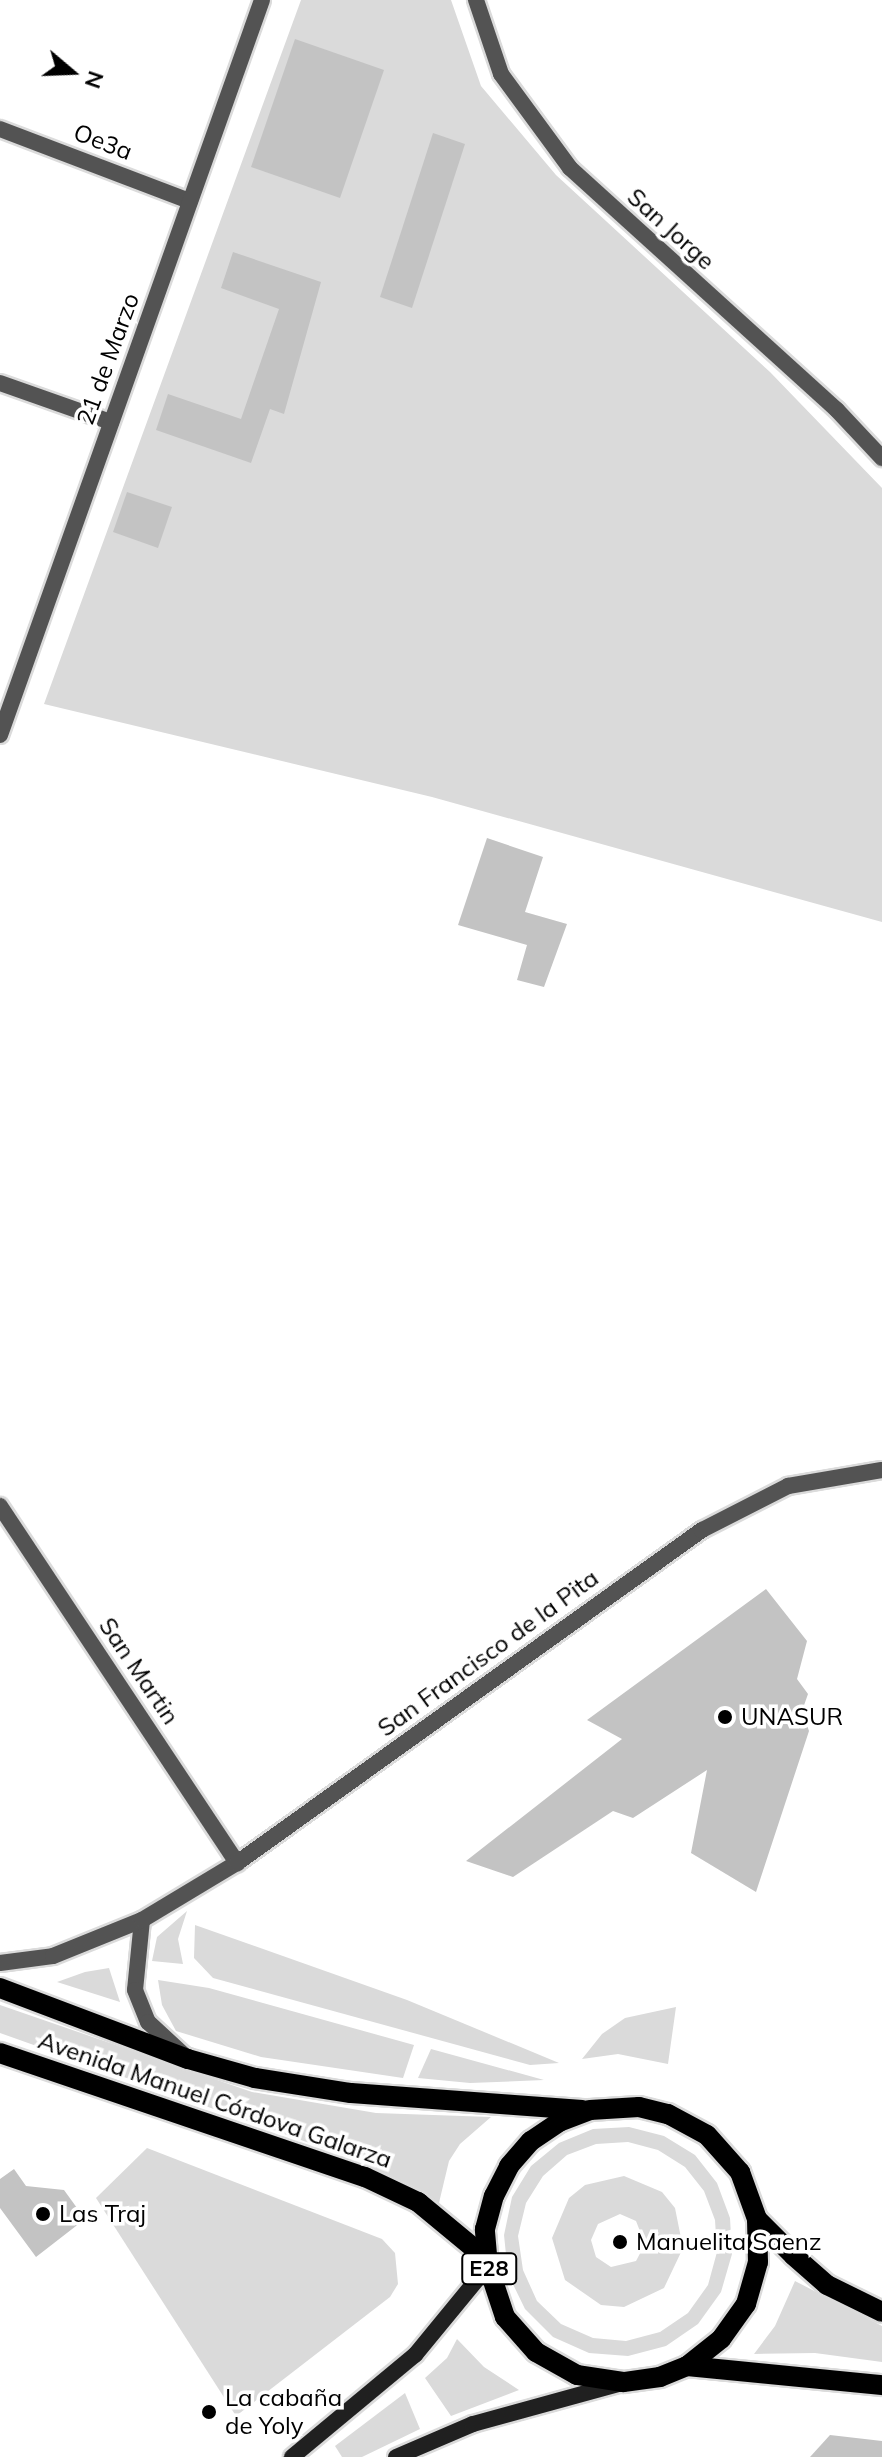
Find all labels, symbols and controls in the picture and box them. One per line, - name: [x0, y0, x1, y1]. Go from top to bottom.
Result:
- north arrow: [32, 32, 112, 112]
- text: N: [79, 67, 111, 92]
- street label: Oe3a: [70, 118, 136, 166]
- street label: San Jorge: [621, 182, 721, 276]
- street label: 21 de Marzo: [71, 289, 145, 429]
- street label: San Francisco de la Pita: [372, 1563, 604, 1743]
- street label: San Martin: [93, 1612, 185, 1730]
- place label: UNASUR: [741, 1703, 843, 1731]
- marker: UNASUR: [716, 1708, 734, 1726]
- street label: Avenida Manuel Córdova Galarza: [34, 2026, 396, 2174]
- place label: Las Traj: [59, 2200, 146, 2228]
- marker: Las Traj: [34, 2205, 52, 2223]
- place label: Manuelita Saenz: [636, 2228, 821, 2256]
- marker: Manuelita Saenz: [611, 2233, 629, 2251]
- road number: E28: [461, 2251, 517, 2287]
- place label: La cabaña de Yoly: [225, 2384, 342, 2440]
- marker: La cabaña de Yoly: [200, 2403, 218, 2421]

